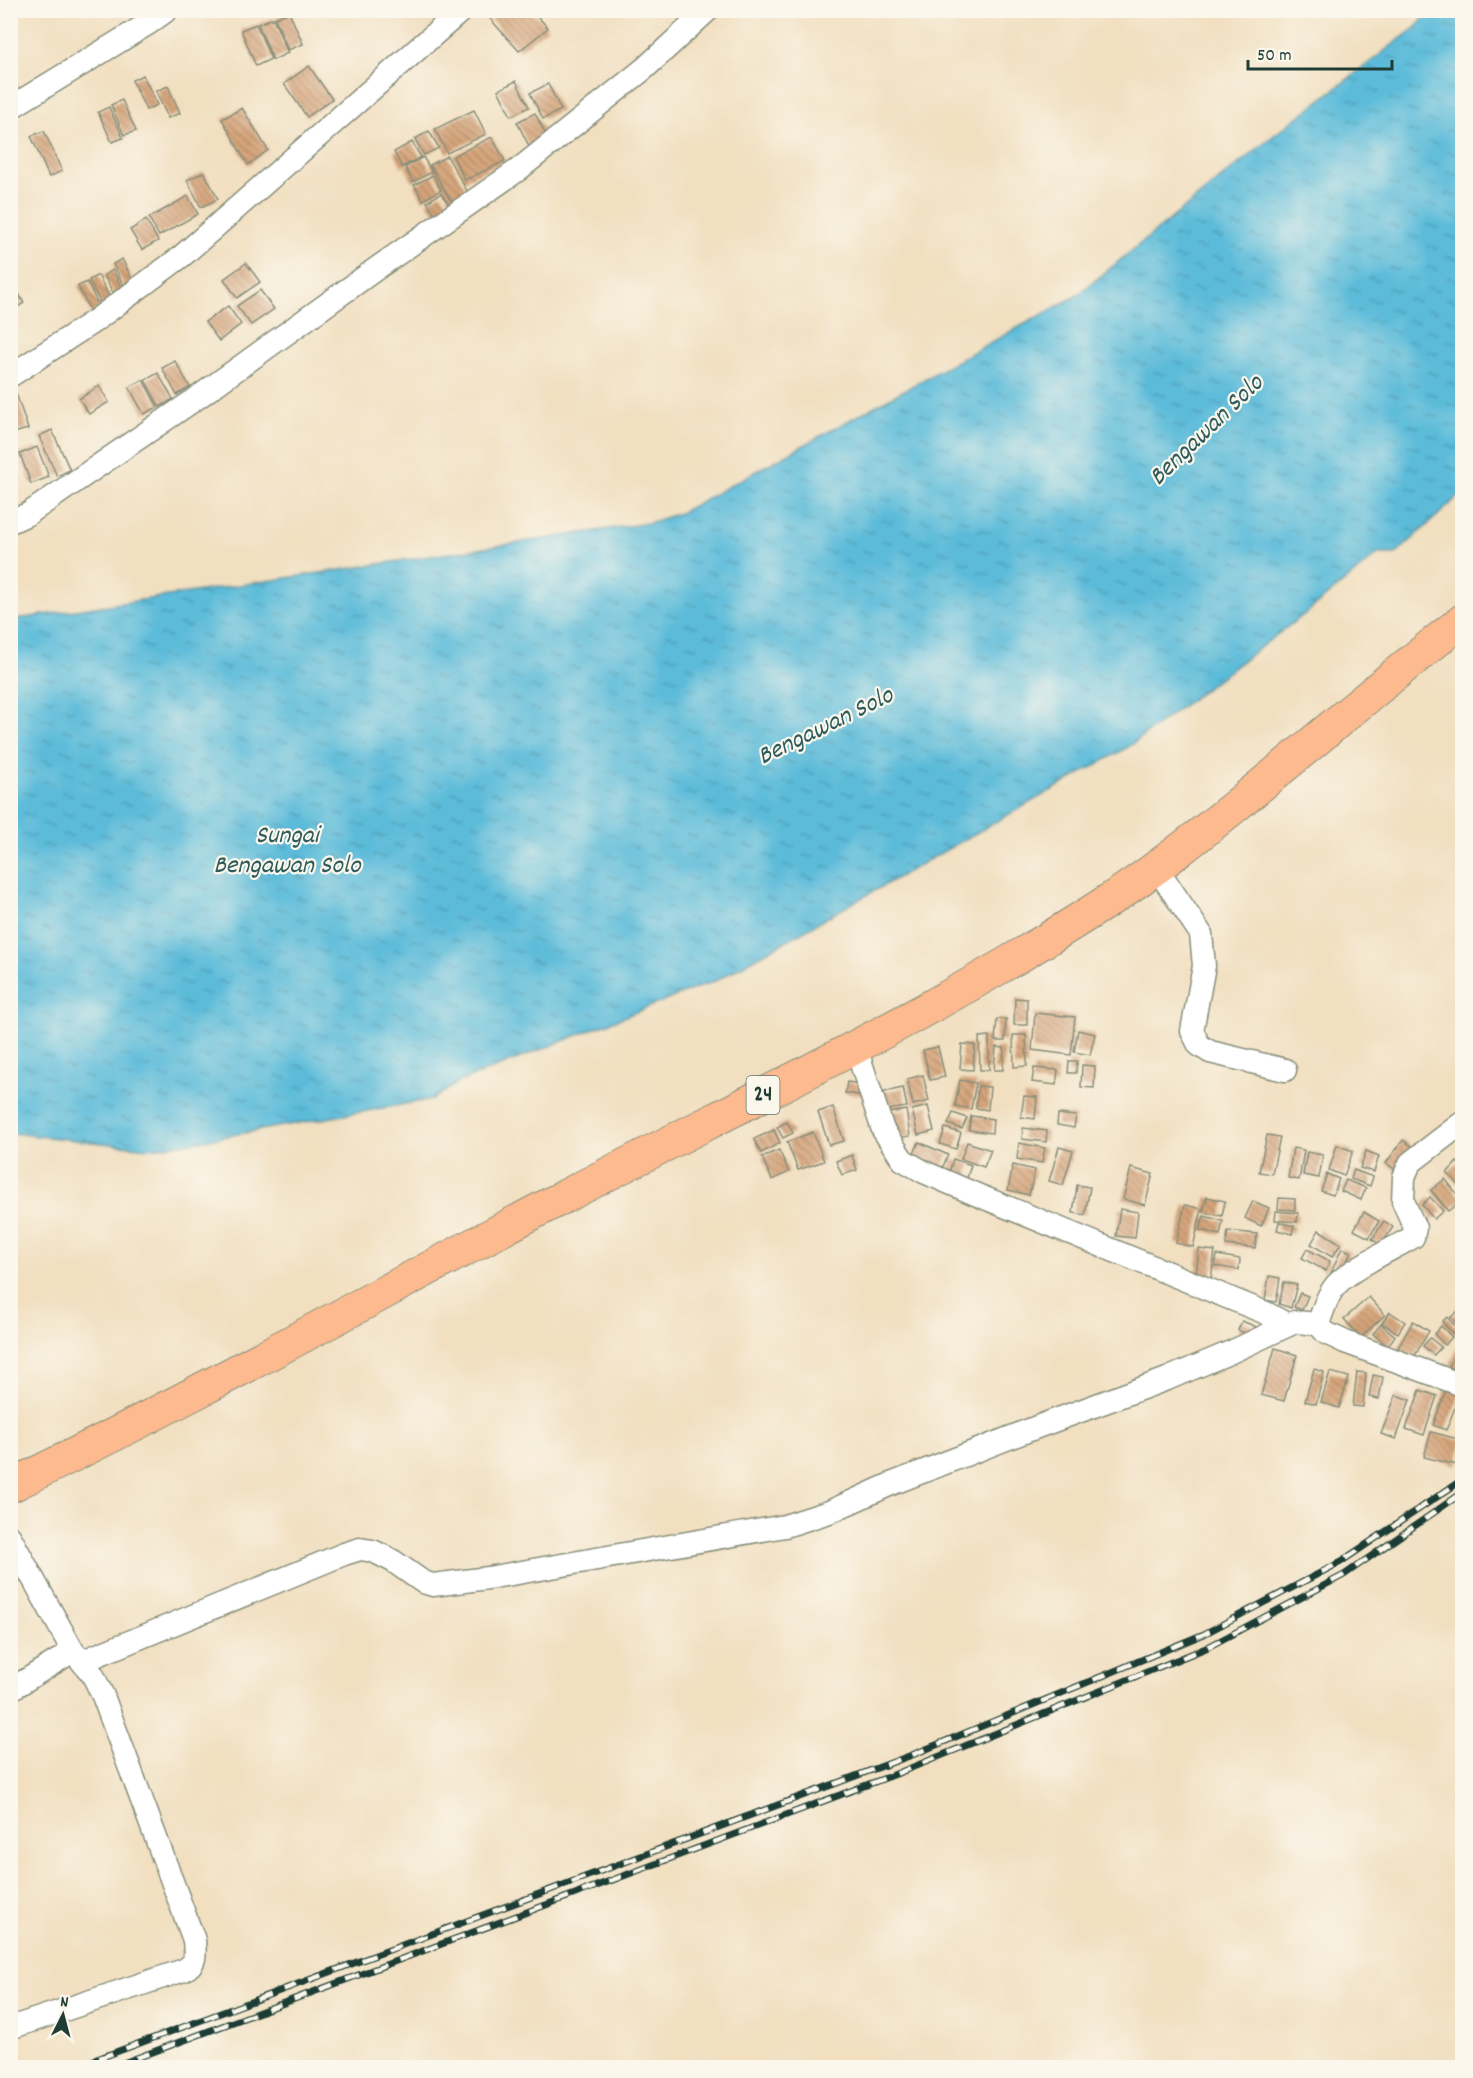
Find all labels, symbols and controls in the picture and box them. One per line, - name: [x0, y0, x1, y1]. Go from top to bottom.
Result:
- scale bar: [1248, 33, 1392, 71]
- text: 50 m: [1257, 44, 1292, 69]
- water label: Bengawan Solo: [1141, 366, 1274, 495]
- water label: Bengawan Solo: [752, 678, 901, 776]
- water label: Sungai Bengawan Solo: [213, 818, 362, 885]
- road number: 24: [746, 1076, 780, 1114]
- north arrow: [33, 1985, 93, 2045]
- text: N: [59, 1991, 70, 2014]

